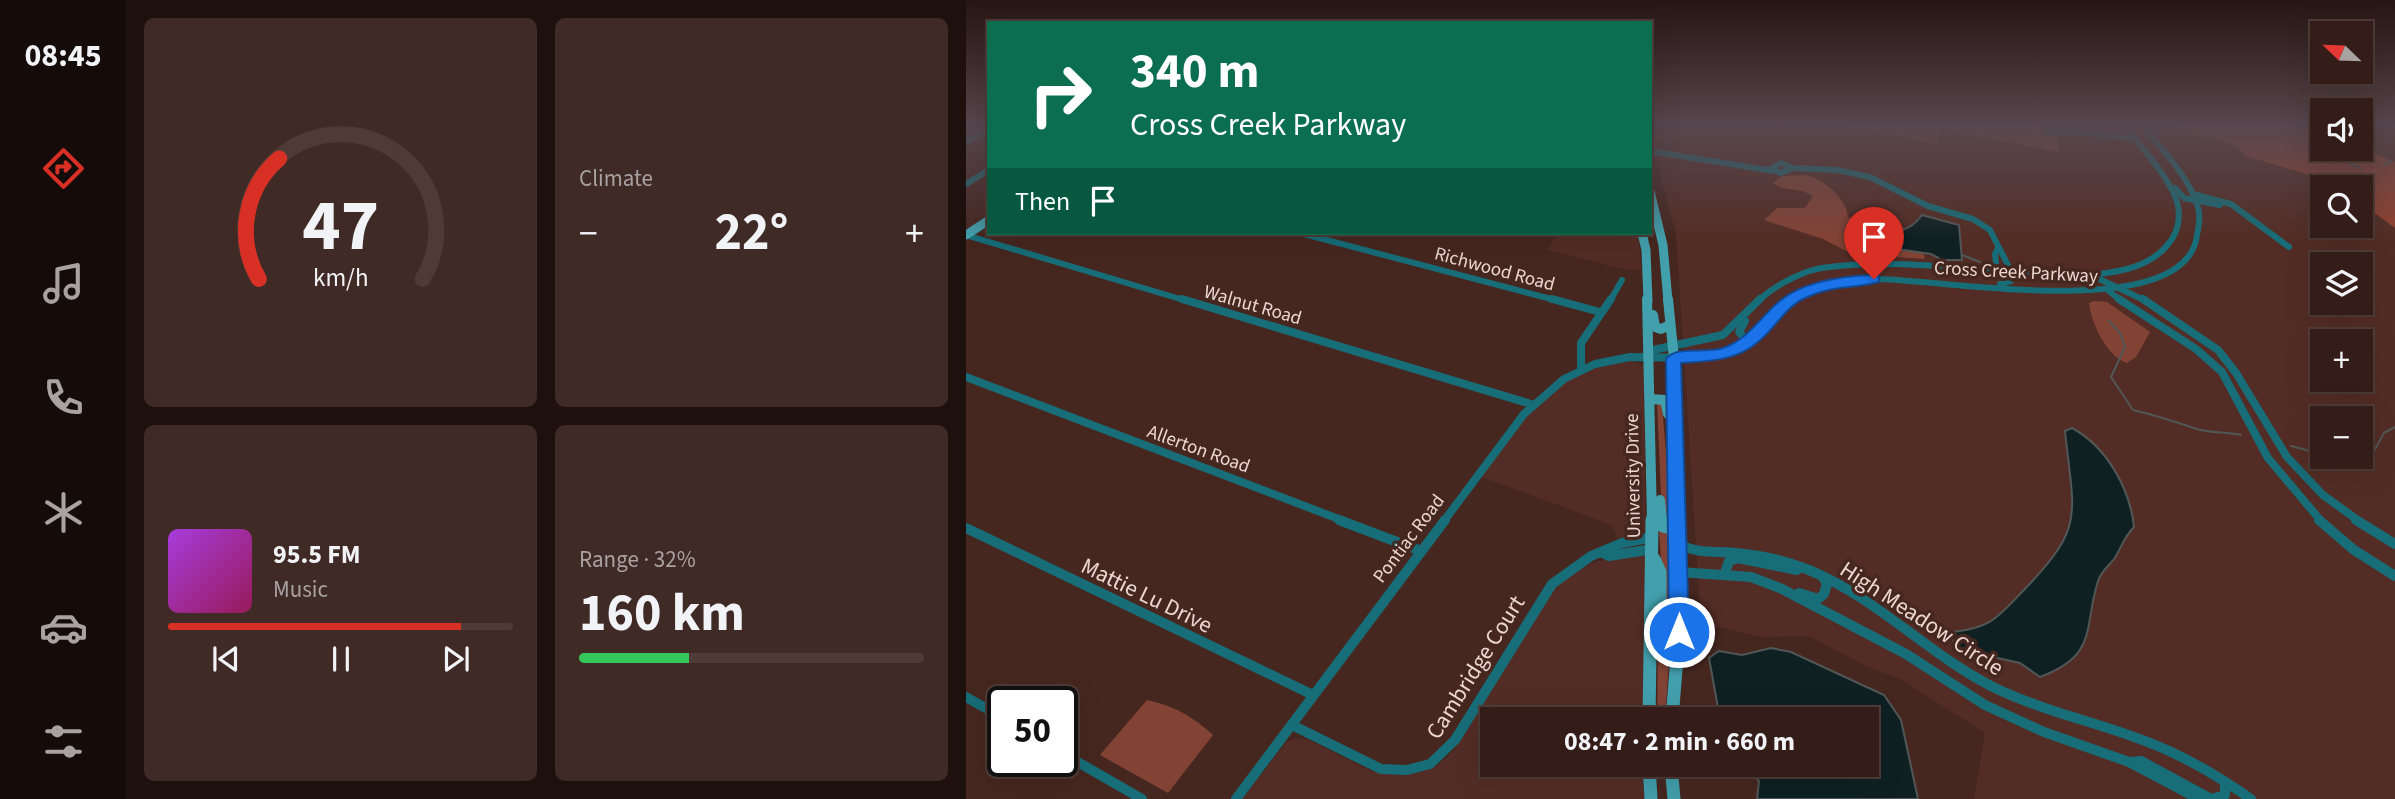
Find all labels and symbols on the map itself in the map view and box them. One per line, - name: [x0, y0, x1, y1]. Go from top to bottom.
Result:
- north arrow: [2310, 21, 2373, 84]
- pin: [1844, 207, 1904, 279]
- street label: Richwood Road: [1431, 240, 1558, 299]
- street label: Cross Creek Parkway: [1933, 255, 2099, 290]
- street label: Walnut Road: [1200, 279, 1305, 332]
- street label: University Drive: [1619, 413, 1648, 539]
- street label: Allerton Road: [1143, 418, 1254, 480]
- street label: Pontiac Road: [1367, 489, 1452, 589]
- street label: Mattie Lu Drive: [1075, 549, 1218, 642]
- street label: High Meadow Circle: [1833, 553, 2010, 684]
- street label: Cambridge Court: [1418, 589, 1533, 746]
- position arrow: [1642, 595, 1716, 669]
- speed limit sign: 50: [987, 686, 1078, 777]

